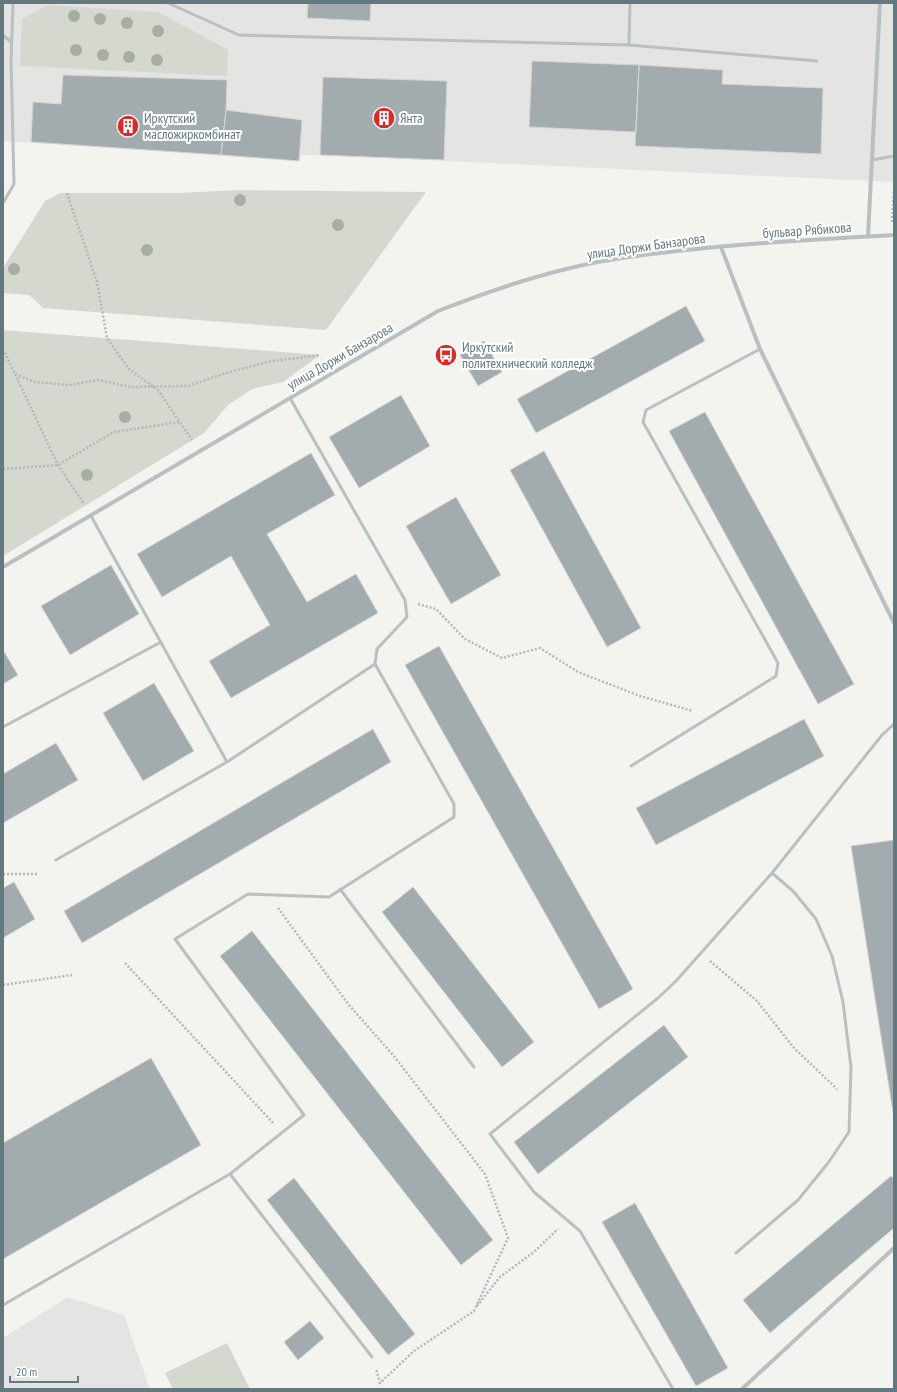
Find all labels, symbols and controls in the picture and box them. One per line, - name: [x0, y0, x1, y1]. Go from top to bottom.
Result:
- building icon: Янта: [371, 105, 397, 131]
- place label: Иркутский масложиркомбинат: [144, 109, 241, 143]
- place label: Янта: [400, 109, 423, 127]
- building icon: Иркутский масложиркомбинат: [115, 113, 141, 139]
- street label: бульвар Рябикова: [762, 218, 852, 242]
- street label: улица Доржи Банзарова: [586, 229, 706, 263]
- street label: улица Доржи Банзарова: [284, 318, 396, 394]
- place label: Иркутский политехнический колледж: [462, 338, 593, 372]
- bus stop icon: Иркутский политехнический колледж: [433, 342, 459, 368]
- scale bar: [10, 1358, 78, 1384]
- text: 20 m: [16, 1364, 37, 1379]

